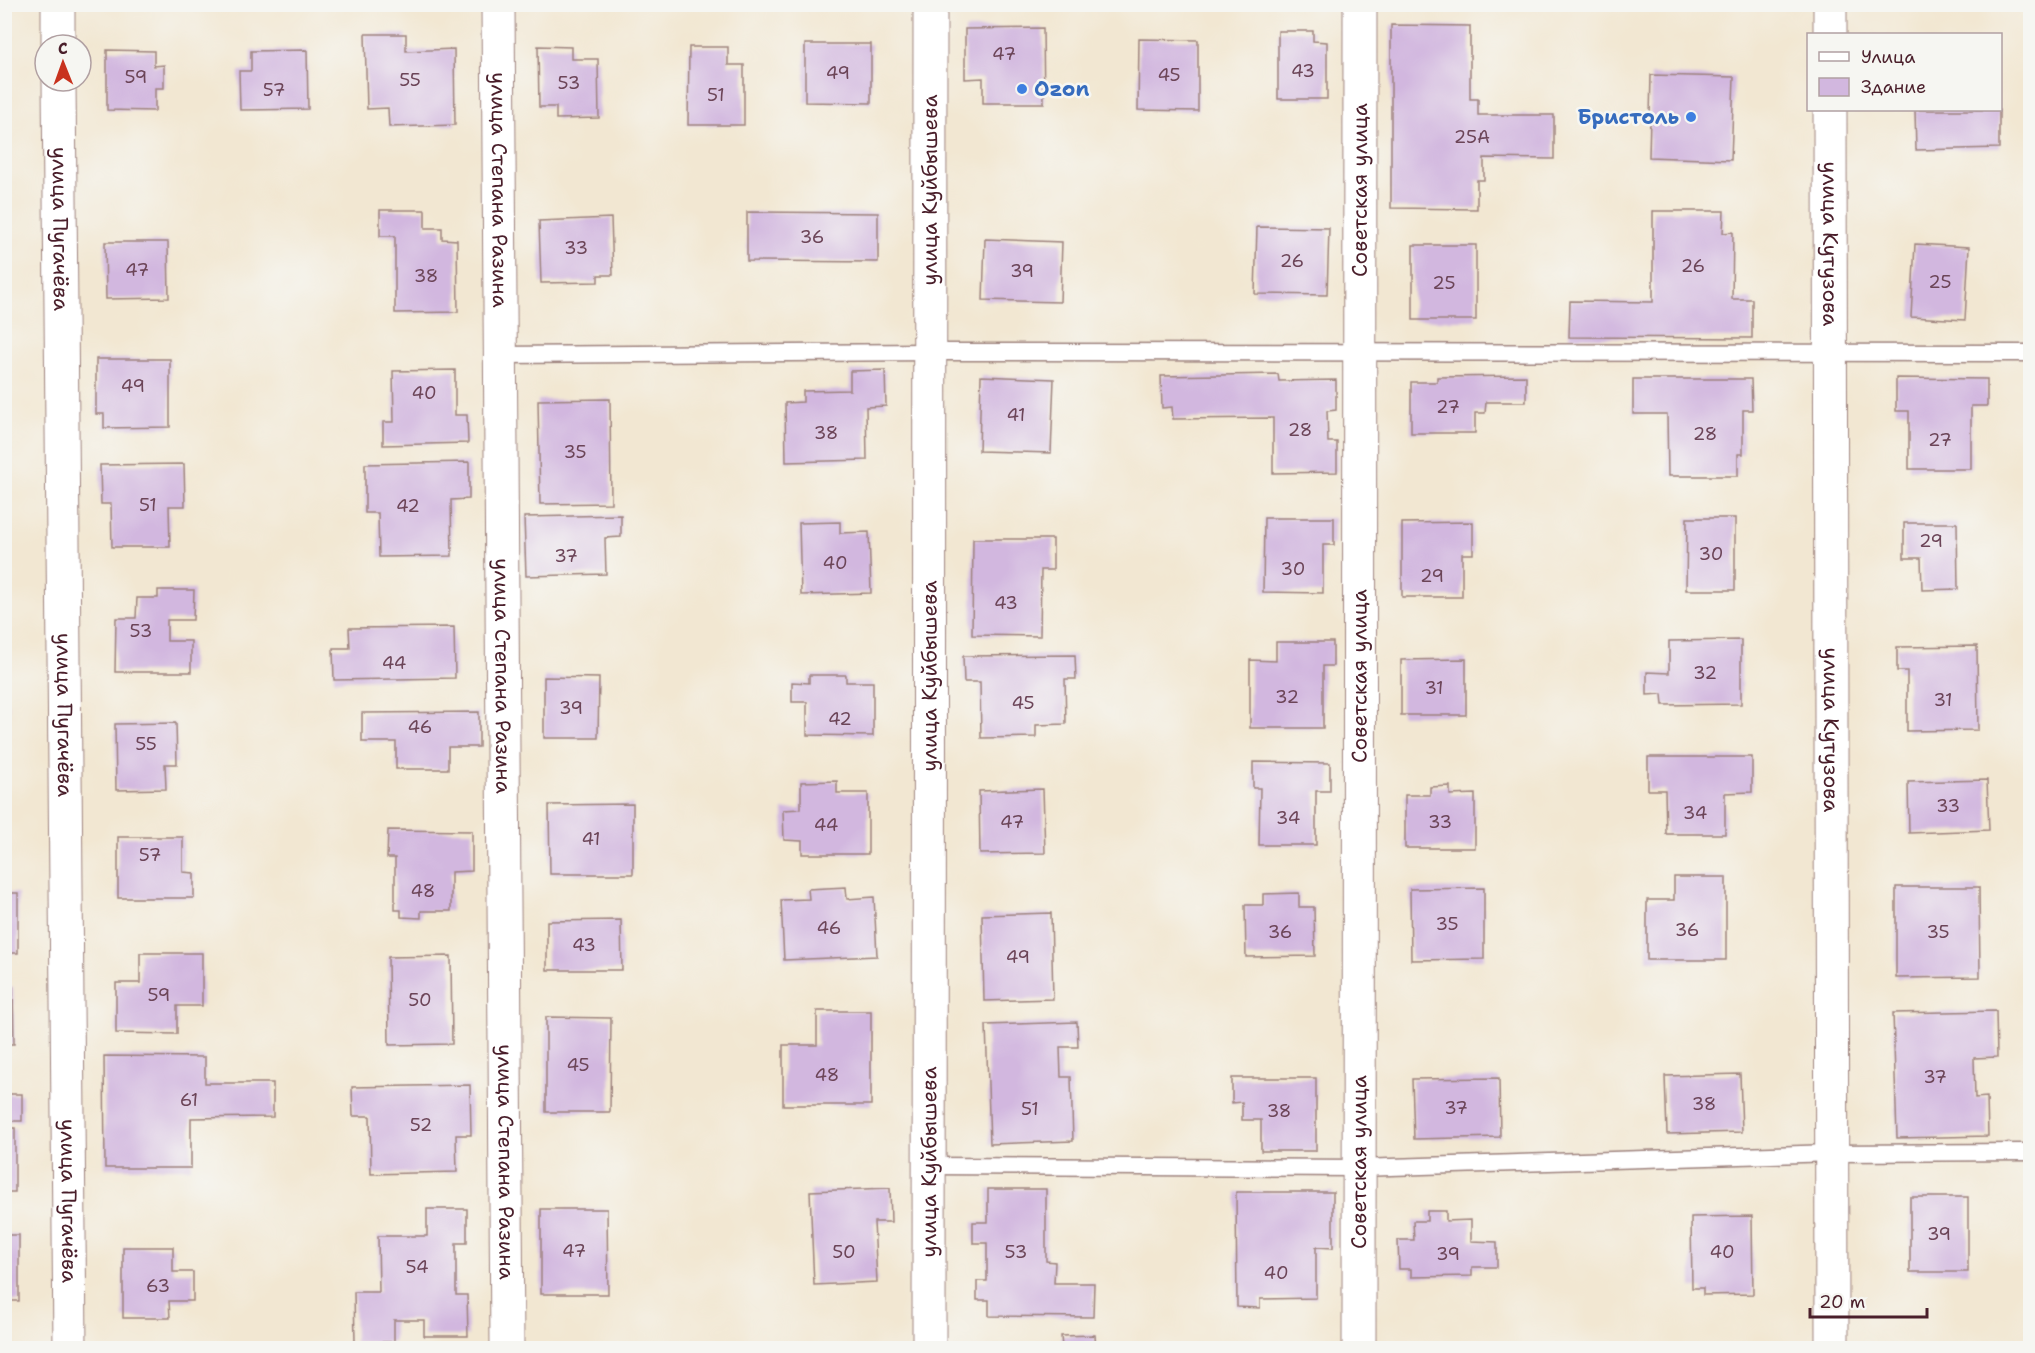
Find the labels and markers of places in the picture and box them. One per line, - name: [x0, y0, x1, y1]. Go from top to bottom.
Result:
- place label: Ozon: [1034, 75, 1089, 103]
- marker: Ozon: [1015, 82, 1029, 96]
- place label: Бристоль: [1577, 103, 1679, 131]
- marker: Бристоль: [1684, 110, 1698, 124]

